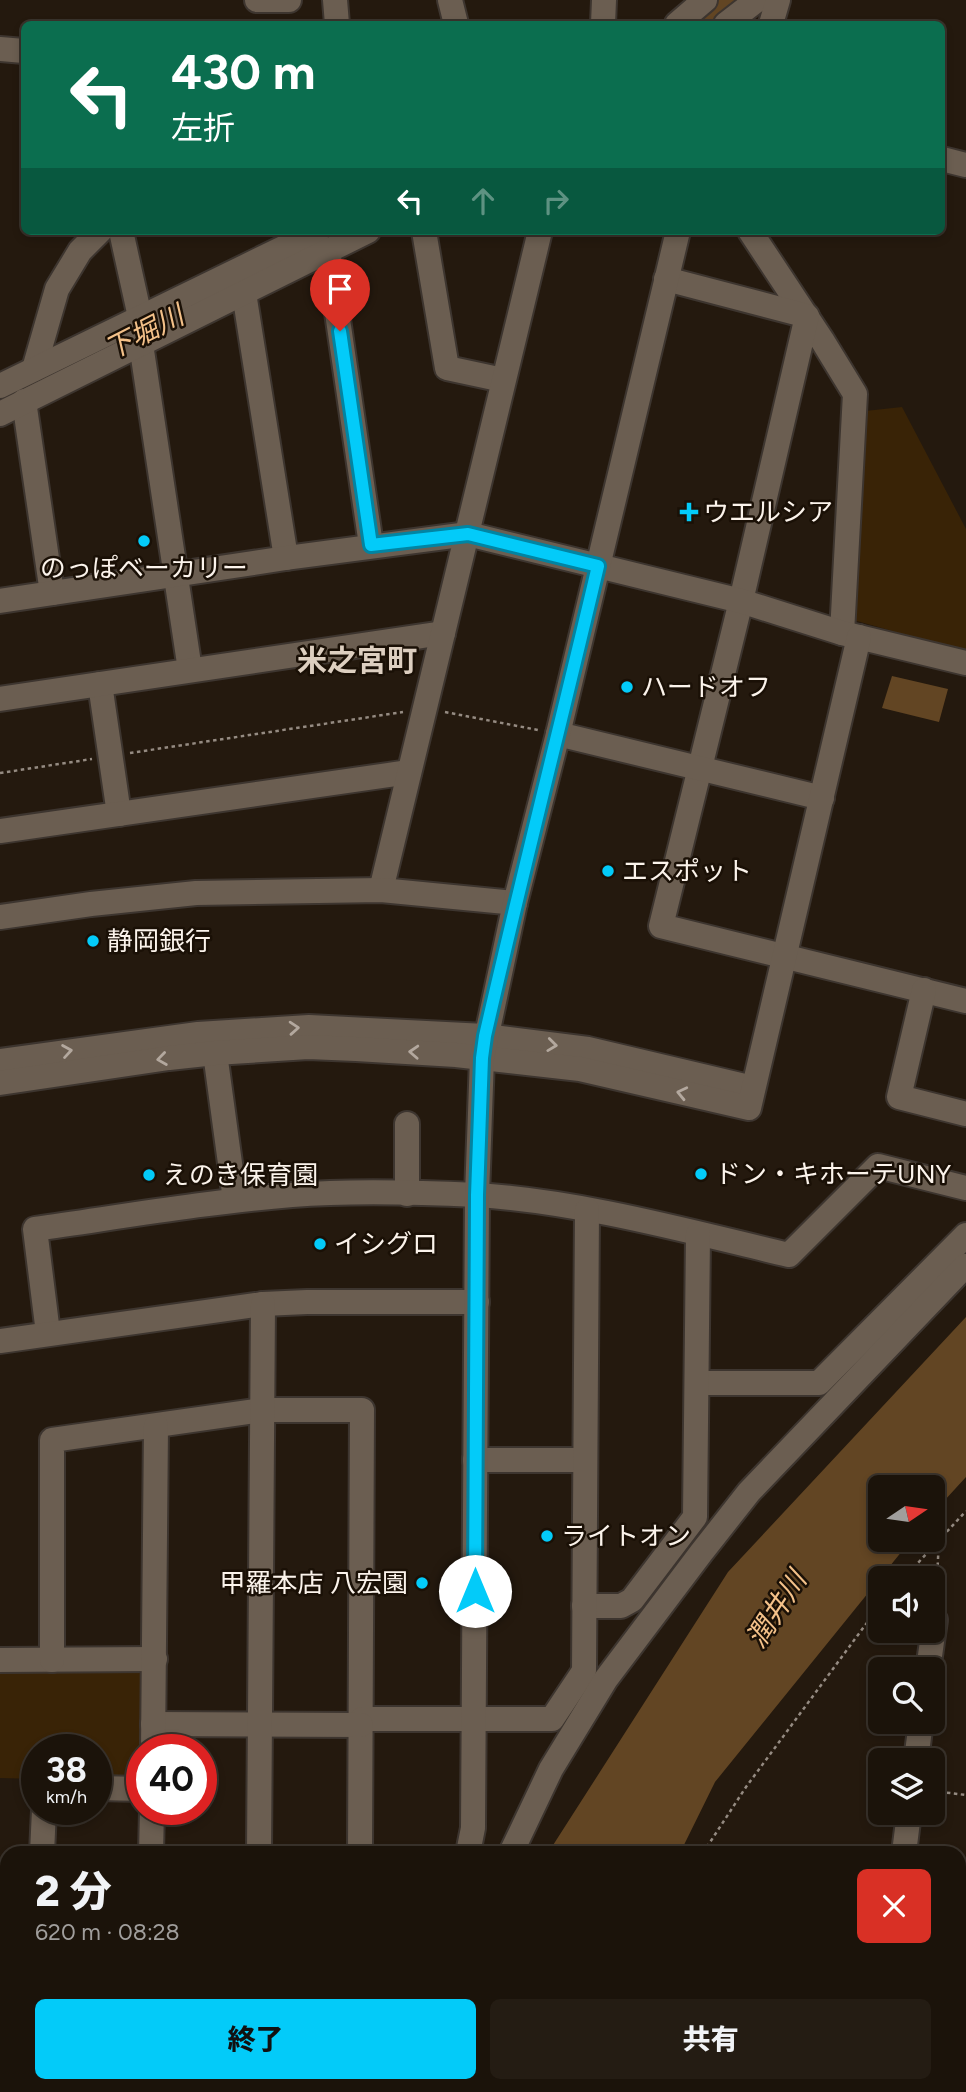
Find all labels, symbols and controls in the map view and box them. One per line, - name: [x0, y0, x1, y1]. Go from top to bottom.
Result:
- text: 430 m: [171, 42, 315, 101]
- icon: left: [56, 49, 147, 140]
- text: 左折: [171, 109, 235, 147]
- icon: left: [391, 182, 429, 220]
- icon: ahead: [464, 182, 502, 220]
- icon: right: [537, 182, 575, 220]
- pin: [310, 259, 370, 331]
- icon: arrive: [321, 270, 359, 308]
- water label: 下堀川: [99, 296, 192, 366]
- place label: ウエルシア: [703, 496, 833, 528]
- marker: ウエルシア: [681, 504, 697, 520]
- marker: のっぽベーカリー: [136, 533, 152, 549]
- place label: のっぽベーカリー: [40, 552, 248, 584]
- district label: 米之宮町: [297, 642, 417, 679]
- place label: ハードオフ: [641, 671, 771, 703]
- marker: ハードオフ: [619, 679, 635, 695]
- place label: エスポット: [622, 855, 752, 887]
- marker: エスポット: [600, 863, 616, 879]
- place label: 静岡銀行: [107, 925, 211, 957]
- marker: 静岡銀行: [85, 933, 101, 949]
- one-way arrow: [288, 1021, 299, 1036]
- one-way arrow: [546, 1037, 558, 1052]
- one-way arrow: [62, 1044, 73, 1059]
- one-way arrow: [408, 1045, 419, 1060]
- one-way arrow: [156, 1051, 168, 1066]
- one-way arrow: [676, 1087, 688, 1101]
- place label: ドン・キホーテUNY: [715, 1158, 952, 1190]
- place label: えのき保育園: [163, 1159, 318, 1191]
- marker: ドン・キホーテUNY: [693, 1166, 709, 1182]
- marker: えのき保育園: [141, 1167, 157, 1183]
- place label: イシグロ: [334, 1228, 438, 1260]
- marker: イシグロ: [312, 1236, 328, 1252]
- north arrow: [868, 1475, 945, 1552]
- map controls: [868, 1475, 945, 1825]
- place label: ライトオン: [561, 1520, 691, 1552]
- marker: ライトオン: [539, 1528, 555, 1544]
- position arrow: [438, 1554, 512, 1628]
- water label: 潤井川: [739, 1562, 815, 1653]
- button: sound: [868, 1566, 945, 1643]
- place label: 甲羅本店 八宏園: [220, 1567, 408, 1599]
- marker: 甲羅本店 八宏園: [414, 1575, 430, 1591]
- button: search: [868, 1657, 945, 1734]
- speed limit sign: 40: [126, 1734, 217, 1825]
- button: layers: [868, 1748, 945, 1825]
- text: 38: [46, 1749, 87, 1791]
- text: km/h: [46, 1786, 87, 1808]
- text: 2 分: [35, 1866, 112, 1917]
- button: close: [857, 1869, 931, 1943]
- text: 620 m · 08:28: [35, 1918, 180, 1946]
- button: 終了: [35, 1999, 476, 2079]
- button: 共有: [490, 1999, 931, 2079]

